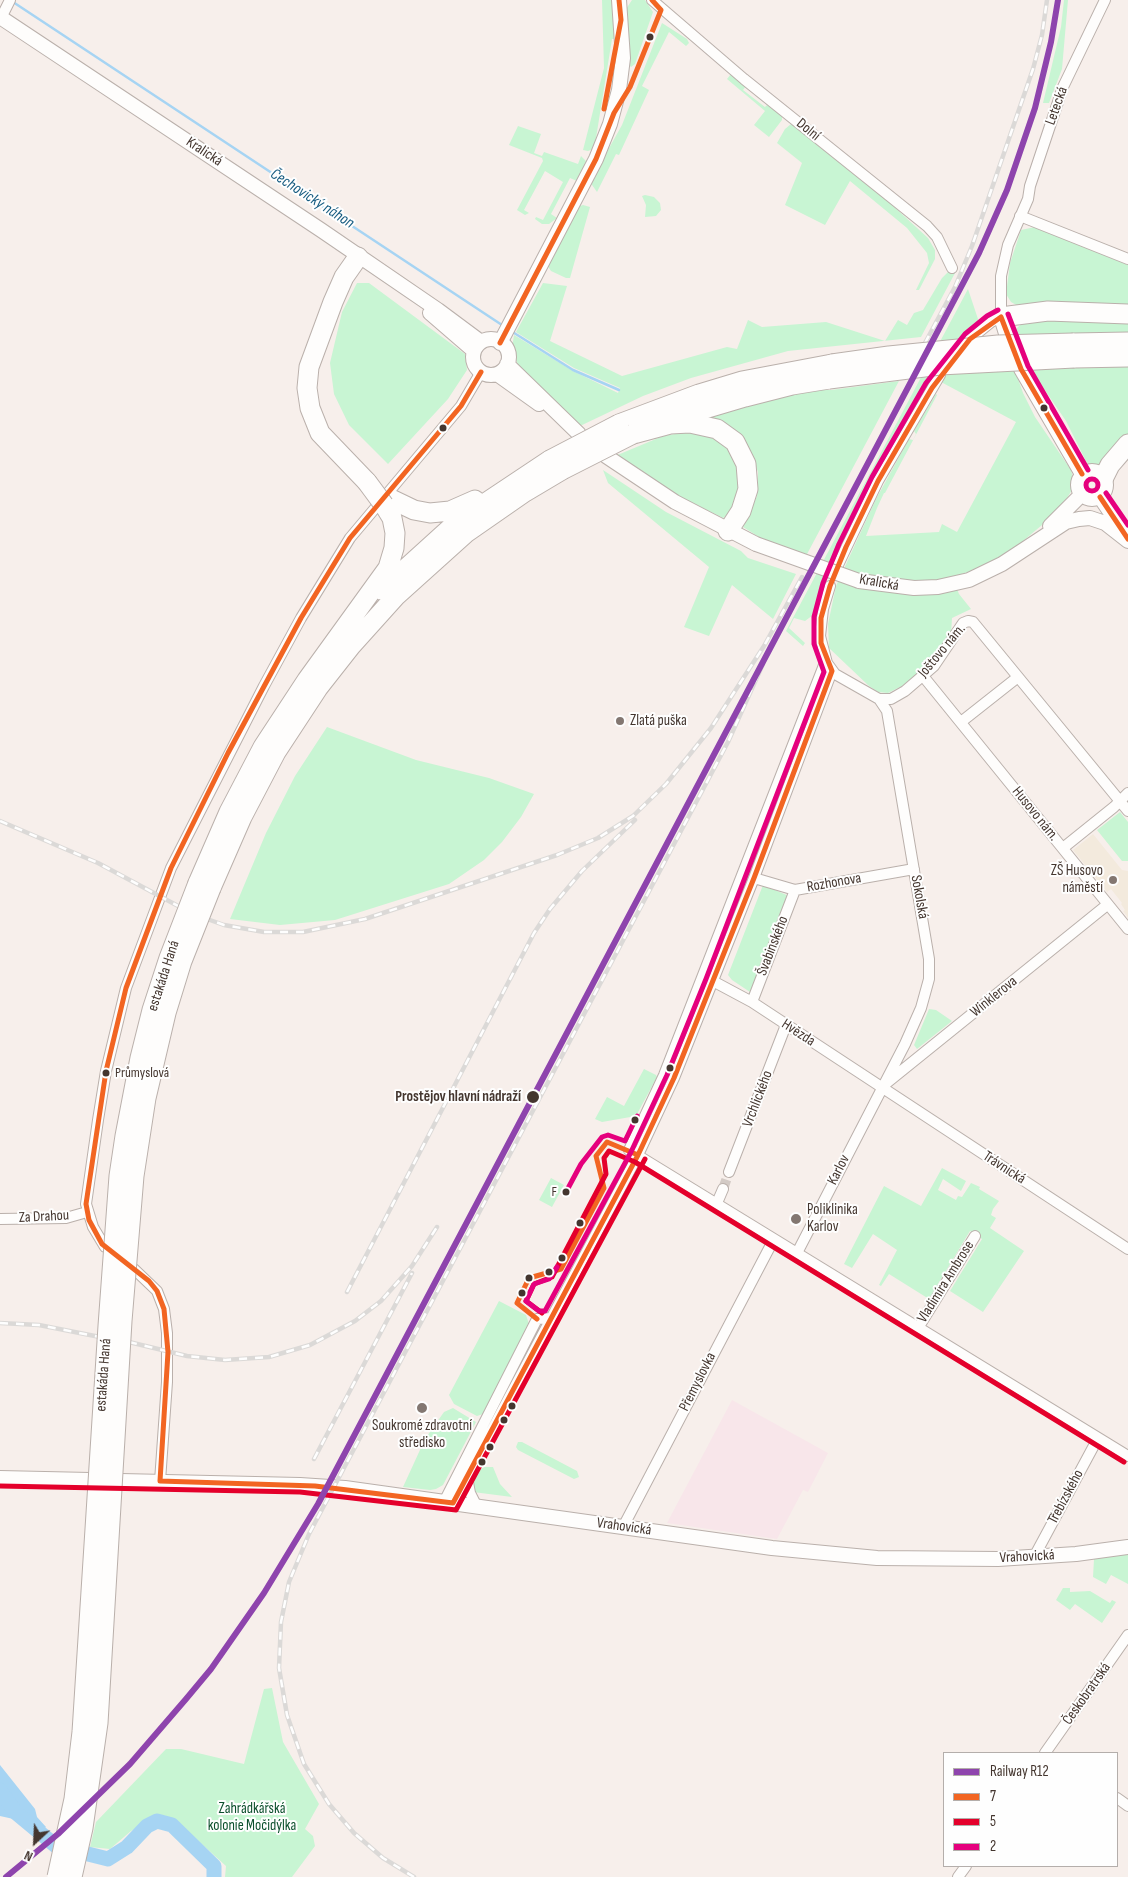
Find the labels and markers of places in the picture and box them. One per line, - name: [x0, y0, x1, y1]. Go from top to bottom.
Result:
- unlabelled marker: [645, 32, 655, 42]
- unlabelled marker: [1039, 403, 1049, 413]
- unlabelled marker: [438, 423, 448, 433]
- place label: Zlatá puška: [630, 712, 687, 730]
- marker: Zlatá puška: [614, 715, 626, 727]
- place label: ZŠ Husovo náměstí: [1051, 862, 1103, 897]
- marker: ZŠ Husovo náměstí: [1107, 874, 1119, 886]
- unlabelled marker: [665, 1063, 675, 1073]
- place label: Průmyslová: [115, 1065, 169, 1081]
- marker: Průmyslová: [101, 1068, 111, 1078]
- place label: Prostějov hlavní nádraží: [395, 1088, 521, 1106]
- marker: Prostějov hlavní nádraží: [525, 1089, 541, 1105]
- unlabelled marker: [630, 1115, 640, 1125]
- place label: F: [551, 1184, 557, 1200]
- marker: F: [561, 1187, 571, 1197]
- place label: Poliklinika Karlov: [807, 1201, 858, 1236]
- marker: Poliklinika Karlov: [789, 1212, 803, 1226]
- unlabelled marker: [575, 1218, 585, 1228]
- unlabelled marker: [557, 1253, 567, 1263]
- unlabelled marker: [544, 1267, 554, 1277]
- unlabelled marker: [524, 1273, 534, 1283]
- unlabelled marker: [517, 1288, 527, 1298]
- marker: Soukromé zdravotní středisko: [415, 1401, 429, 1415]
- unlabelled marker: [507, 1401, 517, 1411]
- unlabelled marker: [499, 1415, 509, 1425]
- place label: Soukromé zdravotní středisko: [372, 1417, 472, 1452]
- unlabelled marker: [485, 1442, 495, 1452]
- unlabelled marker: [477, 1457, 487, 1467]

